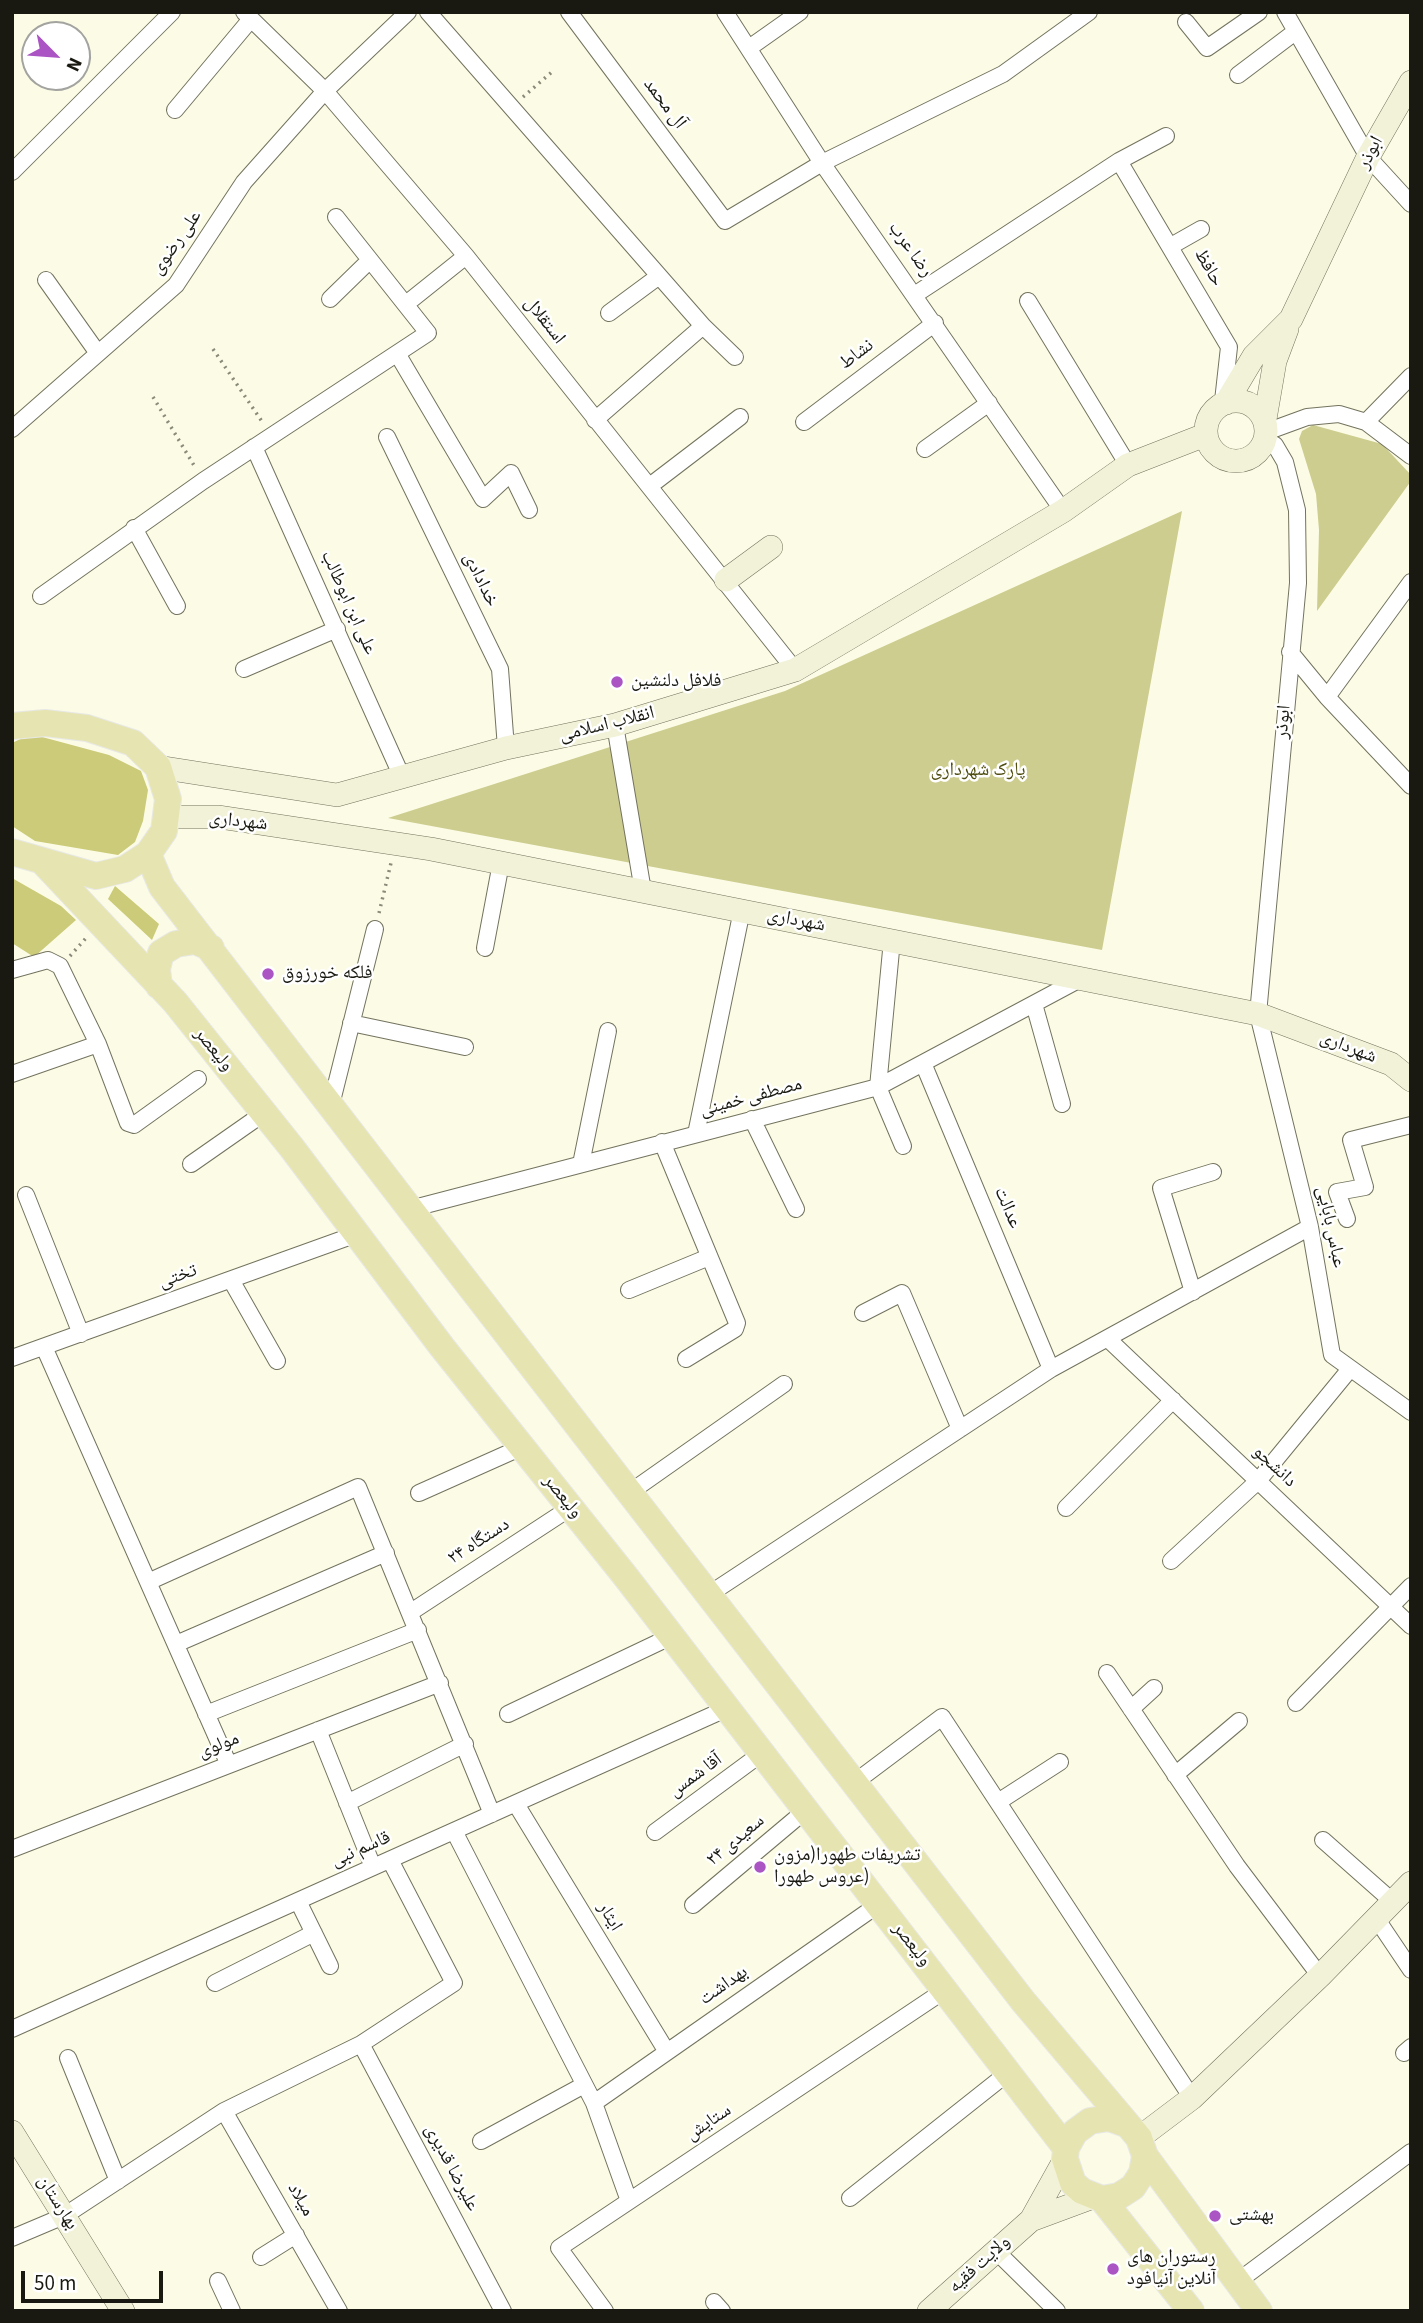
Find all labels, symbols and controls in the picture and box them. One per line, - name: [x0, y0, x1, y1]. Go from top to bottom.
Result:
- north arrow: [21, 21, 91, 91]
- text: N: [59, 53, 89, 76]
- street label: آل محمد: [638, 74, 690, 134]
- street label: ابوذر: [1353, 133, 1389, 173]
- street label: علی رضوی: [146, 206, 208, 280]
- street label: رضا عرب: [883, 218, 937, 282]
- street label: حافظ: [1188, 245, 1228, 291]
- street label: استقلال: [518, 293, 570, 349]
- street label: نشاط: [835, 335, 879, 375]
- street label: علی ابن ابوطالب: [315, 548, 381, 658]
- street label: خدادادی: [457, 549, 503, 611]
- place label: فلافل دلنشین: [631, 671, 722, 693]
- marker: فلافل دلنشین: [609, 674, 625, 690]
- street label: انقلاب اسلامی: [557, 702, 657, 748]
- street label: ابوذر: [1271, 704, 1297, 740]
- park label: پارک شهرداری: [930, 760, 1026, 782]
- street label: شهرداری: [208, 808, 268, 836]
- street label: شهرداری: [765, 904, 827, 938]
- place label: فلکه خورزوق: [282, 963, 373, 985]
- marker: فلکه خورزوق: [260, 966, 276, 982]
- street label: ولیعصر: [188, 1023, 238, 1077]
- street label: شهرداری: [1316, 1027, 1380, 1069]
- street label: مصطفی خمینی: [697, 1073, 805, 1123]
- street label: عدالت: [988, 1184, 1026, 1232]
- street label: عباس بابایی: [1310, 1184, 1350, 1270]
- street label: تختی: [156, 1260, 200, 1294]
- street label: دانشجو: [1247, 1441, 1301, 1493]
- street label: ولیعصر: [537, 1470, 587, 1524]
- street label: ۲۴ دستگاه: [444, 1514, 514, 1570]
- street label: مولوی: [195, 1728, 243, 1764]
- street label: آقا شمس: [665, 1749, 727, 1803]
- street label: ۲۴ سعیدی: [702, 1810, 770, 1872]
- street label: قاسم نبی: [328, 1827, 394, 1873]
- place label: تشریفات طهورا(مزون عروس طهورا): [774, 1845, 921, 1889]
- marker: تشریفات طهورا(مزون عروس طهورا): [752, 1859, 768, 1875]
- street label: ایثار: [591, 1898, 627, 1936]
- street label: ولیعصر: [887, 1918, 935, 1972]
- street label: بهداشت: [695, 1961, 753, 2011]
- street label: ستایش: [682, 2100, 736, 2146]
- street label: علیرضا قدیری: [419, 2121, 483, 2215]
- street label: بهارستان: [31, 2172, 83, 2234]
- street label: میلاد: [281, 2179, 319, 2221]
- place label: بهشتی: [1229, 2205, 1274, 2227]
- marker: بهشتی: [1207, 2208, 1223, 2224]
- street label: ولایت فقیه: [944, 2231, 1016, 2299]
- place label: رستوران های آنلاین آنیافود: [1127, 2247, 1216, 2291]
- scale bar: [24, 2256, 166, 2300]
- marker: رستوران های آنلاین آنیافود: [1105, 2261, 1121, 2277]
- text: 50 m: [34, 2268, 76, 2298]

